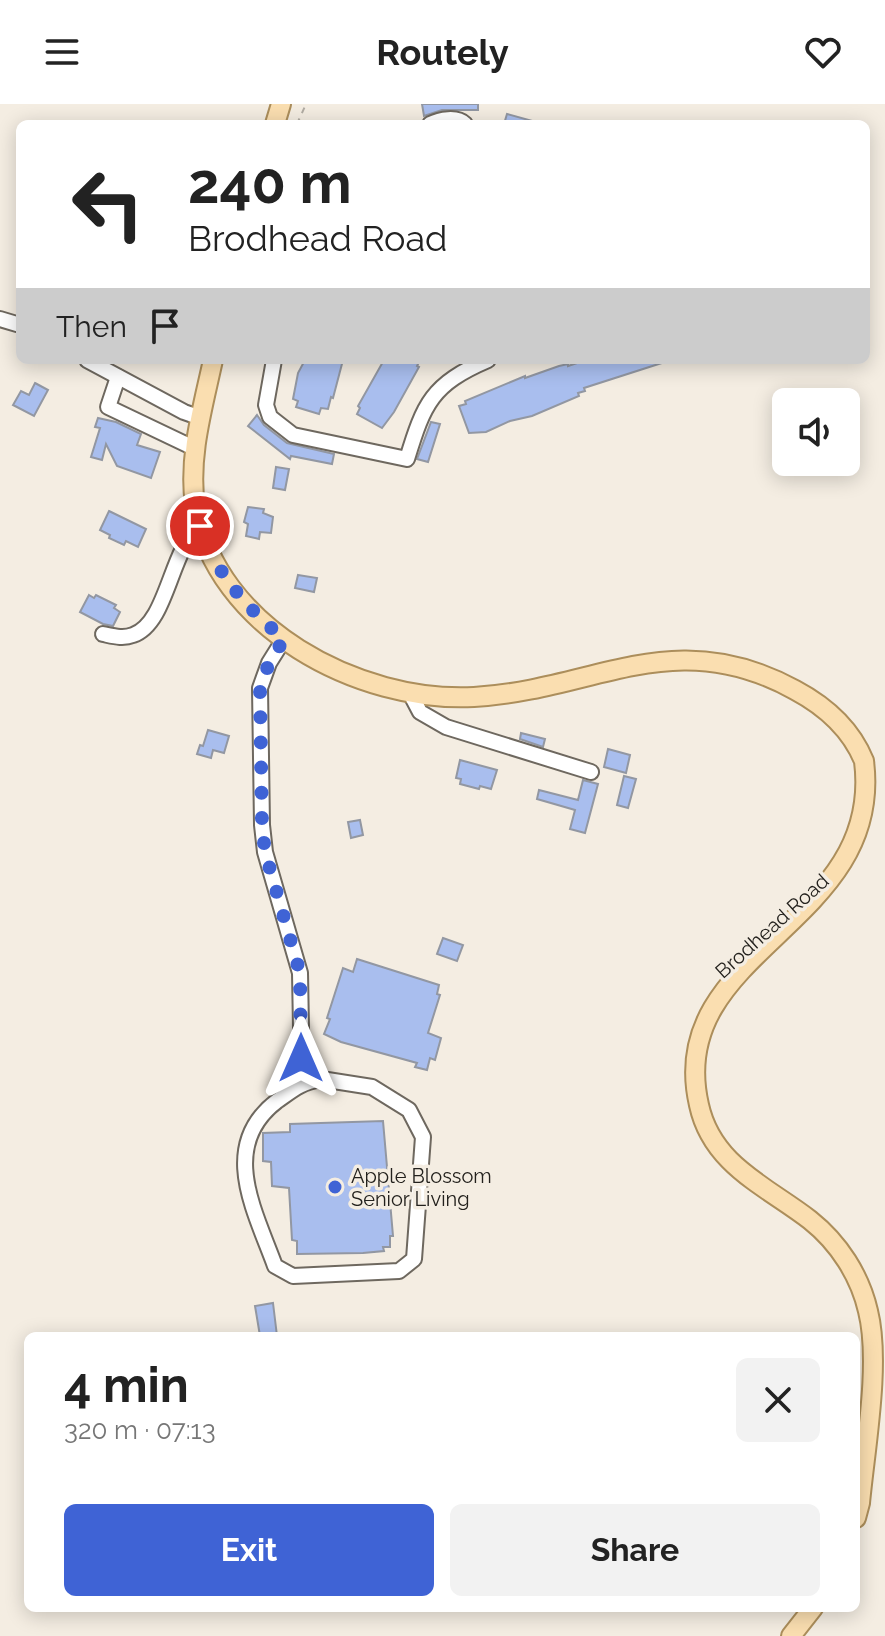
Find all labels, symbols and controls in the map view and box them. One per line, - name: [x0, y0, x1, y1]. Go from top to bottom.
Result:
- icon: menu: [40, 30, 84, 74]
- icon: heart: [801, 30, 845, 74]
- text: Routely: [376, 31, 509, 73]
- text: 240 m: [188, 150, 352, 216]
- icon: left: [56, 152, 160, 256]
- text: Brodhead Road: [188, 217, 448, 259]
- icon: arrive: [143, 304, 187, 348]
- text: Then: [56, 309, 127, 344]
- map controls: [772, 388, 860, 476]
- button: sound: [772, 388, 860, 476]
- pin: [166, 492, 234, 560]
- icon: arrive: [178, 504, 222, 548]
- street label: Brodhead Road: [710, 869, 834, 983]
- position arrow: [259, 1016, 343, 1100]
- place label: Apple Blossom Senior Living: [351, 1164, 492, 1211]
- marker: Apple Blossom Senior Living: [326, 1178, 344, 1196]
- text: 4 min: [64, 1357, 189, 1413]
- button: close: [736, 1358, 820, 1442]
- text: 320 m · 07:13: [64, 1415, 216, 1445]
- button: Exit: [64, 1504, 434, 1596]
- button: Share: [450, 1504, 820, 1596]

